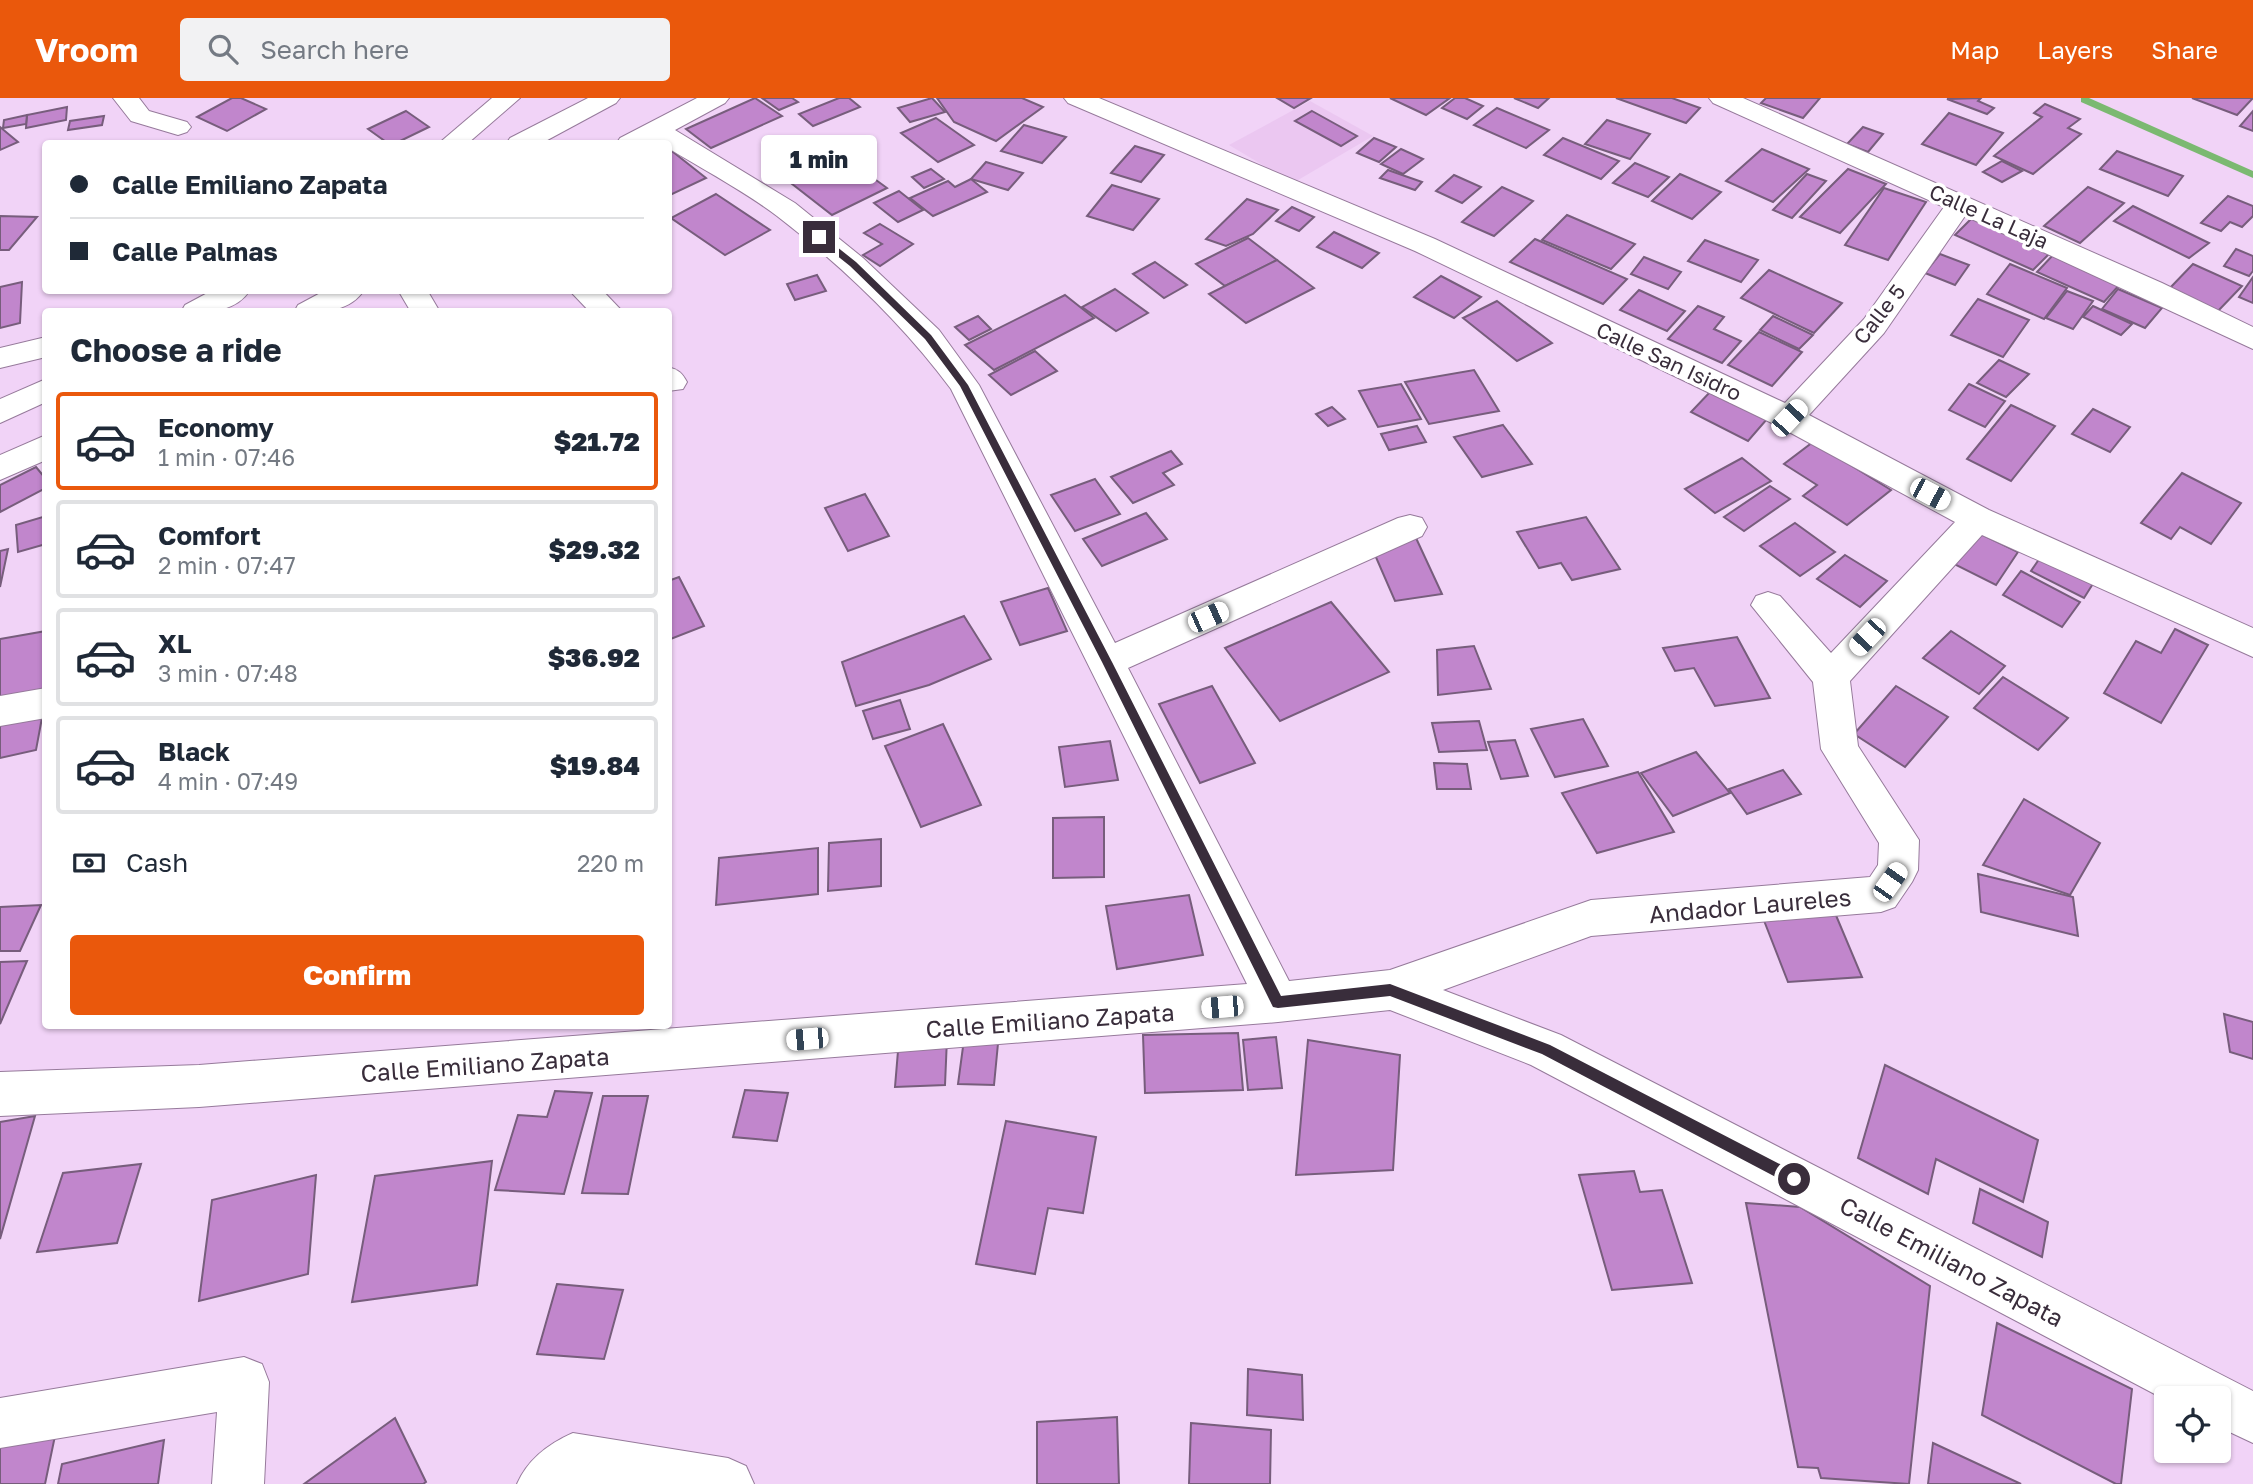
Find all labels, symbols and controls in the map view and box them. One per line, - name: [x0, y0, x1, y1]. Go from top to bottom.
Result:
- search box: [180, 18, 670, 81]
- text: Vroom: [35, 30, 138, 69]
- icon: search: [204, 30, 242, 68]
- text: Search here: [260, 34, 409, 65]
- text: Map: [1950, 35, 1999, 64]
- text: Layers: [2037, 35, 2113, 64]
- text: Share: [2151, 35, 2218, 64]
- callout: 1 min: [761, 136, 877, 184]
- text: 1 min: [790, 145, 848, 173]
- text: Calle Emiliano Zapata: [112, 169, 388, 200]
- street label: Calle La Laja: [1925, 178, 2053, 254]
- route end: [803, 221, 835, 253]
- text: Calle Palmas: [112, 236, 278, 267]
- street label: Calle 5: [1848, 279, 1910, 349]
- street label: Calle San Isidro: [1592, 316, 1746, 406]
- text: Choose a ride: [70, 331, 282, 369]
- car: [1767, 395, 1812, 441]
- icon: car: [74, 410, 137, 473]
- text: Economy: [158, 412, 274, 443]
- text: $21.72: [554, 426, 640, 457]
- text: 1 min · 07:46: [158, 443, 295, 471]
- car: [1907, 475, 1954, 513]
- icon: car: [74, 518, 137, 581]
- text: Comfort: [158, 520, 261, 551]
- text: $29.32: [548, 534, 640, 565]
- text: 2 min · 07:47: [158, 551, 296, 579]
- car: [1185, 599, 1232, 635]
- car: [1845, 614, 1890, 660]
- icon: car: [74, 626, 137, 689]
- text: XL: [158, 628, 192, 659]
- text: $36.92: [548, 642, 640, 673]
- text: 3 min · 07:48: [158, 659, 298, 687]
- icon: car: [74, 734, 137, 797]
- text: Black: [158, 736, 230, 767]
- text: $19.84: [550, 750, 640, 781]
- text: 4 min · 07:49: [158, 767, 298, 795]
- icon: cash: [70, 844, 108, 882]
- text: Cash: [126, 847, 188, 878]
- text: 220 m: [577, 849, 644, 877]
- car: [1870, 859, 1911, 905]
- street label: Andador Laureles: [1648, 882, 1852, 928]
- button: Confirm: [70, 935, 644, 1015]
- car: [1201, 995, 1244, 1019]
- street label: Calle Emiliano Zapata: [925, 997, 1175, 1043]
- car: [786, 1027, 829, 1051]
- street label: Calle Emiliano Zapata: [360, 1041, 610, 1087]
- route start: [1778, 1163, 1810, 1195]
- street label: Calle Emiliano Zapata: [1835, 1190, 2069, 1332]
- map controls: [2154, 1386, 2231, 1463]
- button: locate: [2154, 1386, 2231, 1463]

